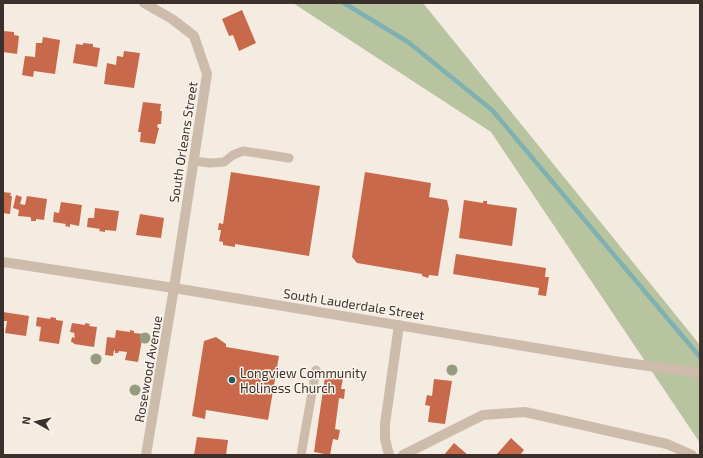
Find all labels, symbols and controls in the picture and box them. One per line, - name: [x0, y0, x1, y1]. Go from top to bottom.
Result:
- street label: South Orleans Street: [166, 80, 200, 204]
- street label: South Lauderdale Street: [282, 285, 426, 323]
- street label: Rosewood Avenue: [131, 314, 165, 424]
- place label: Longview Community Holiness Church: [240, 365, 367, 396]
- marker: Longview Community Holiness Church: [227, 375, 237, 385]
- north arrow: [16, 402, 56, 442]
- text: N: [19, 416, 33, 425]

